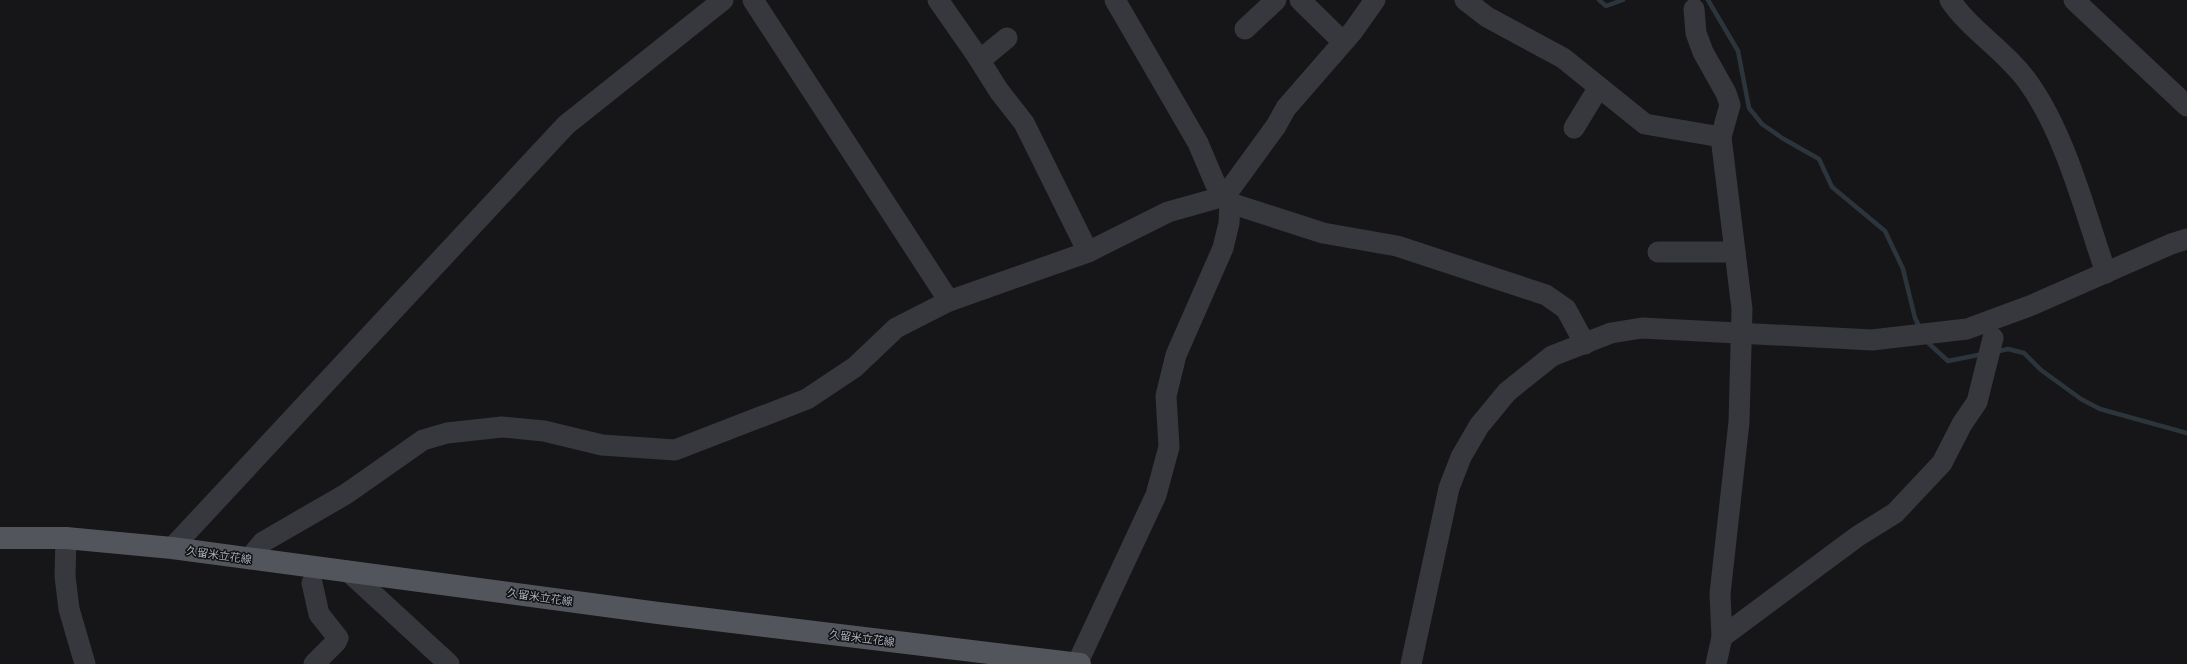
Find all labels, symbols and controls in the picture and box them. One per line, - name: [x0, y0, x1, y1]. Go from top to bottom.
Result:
- street label: 久留米立花線: [185, 544, 253, 567]
- street label: 久留米立花線: [506, 586, 574, 609]
- street label: 久留米立花線: [828, 628, 895, 649]

